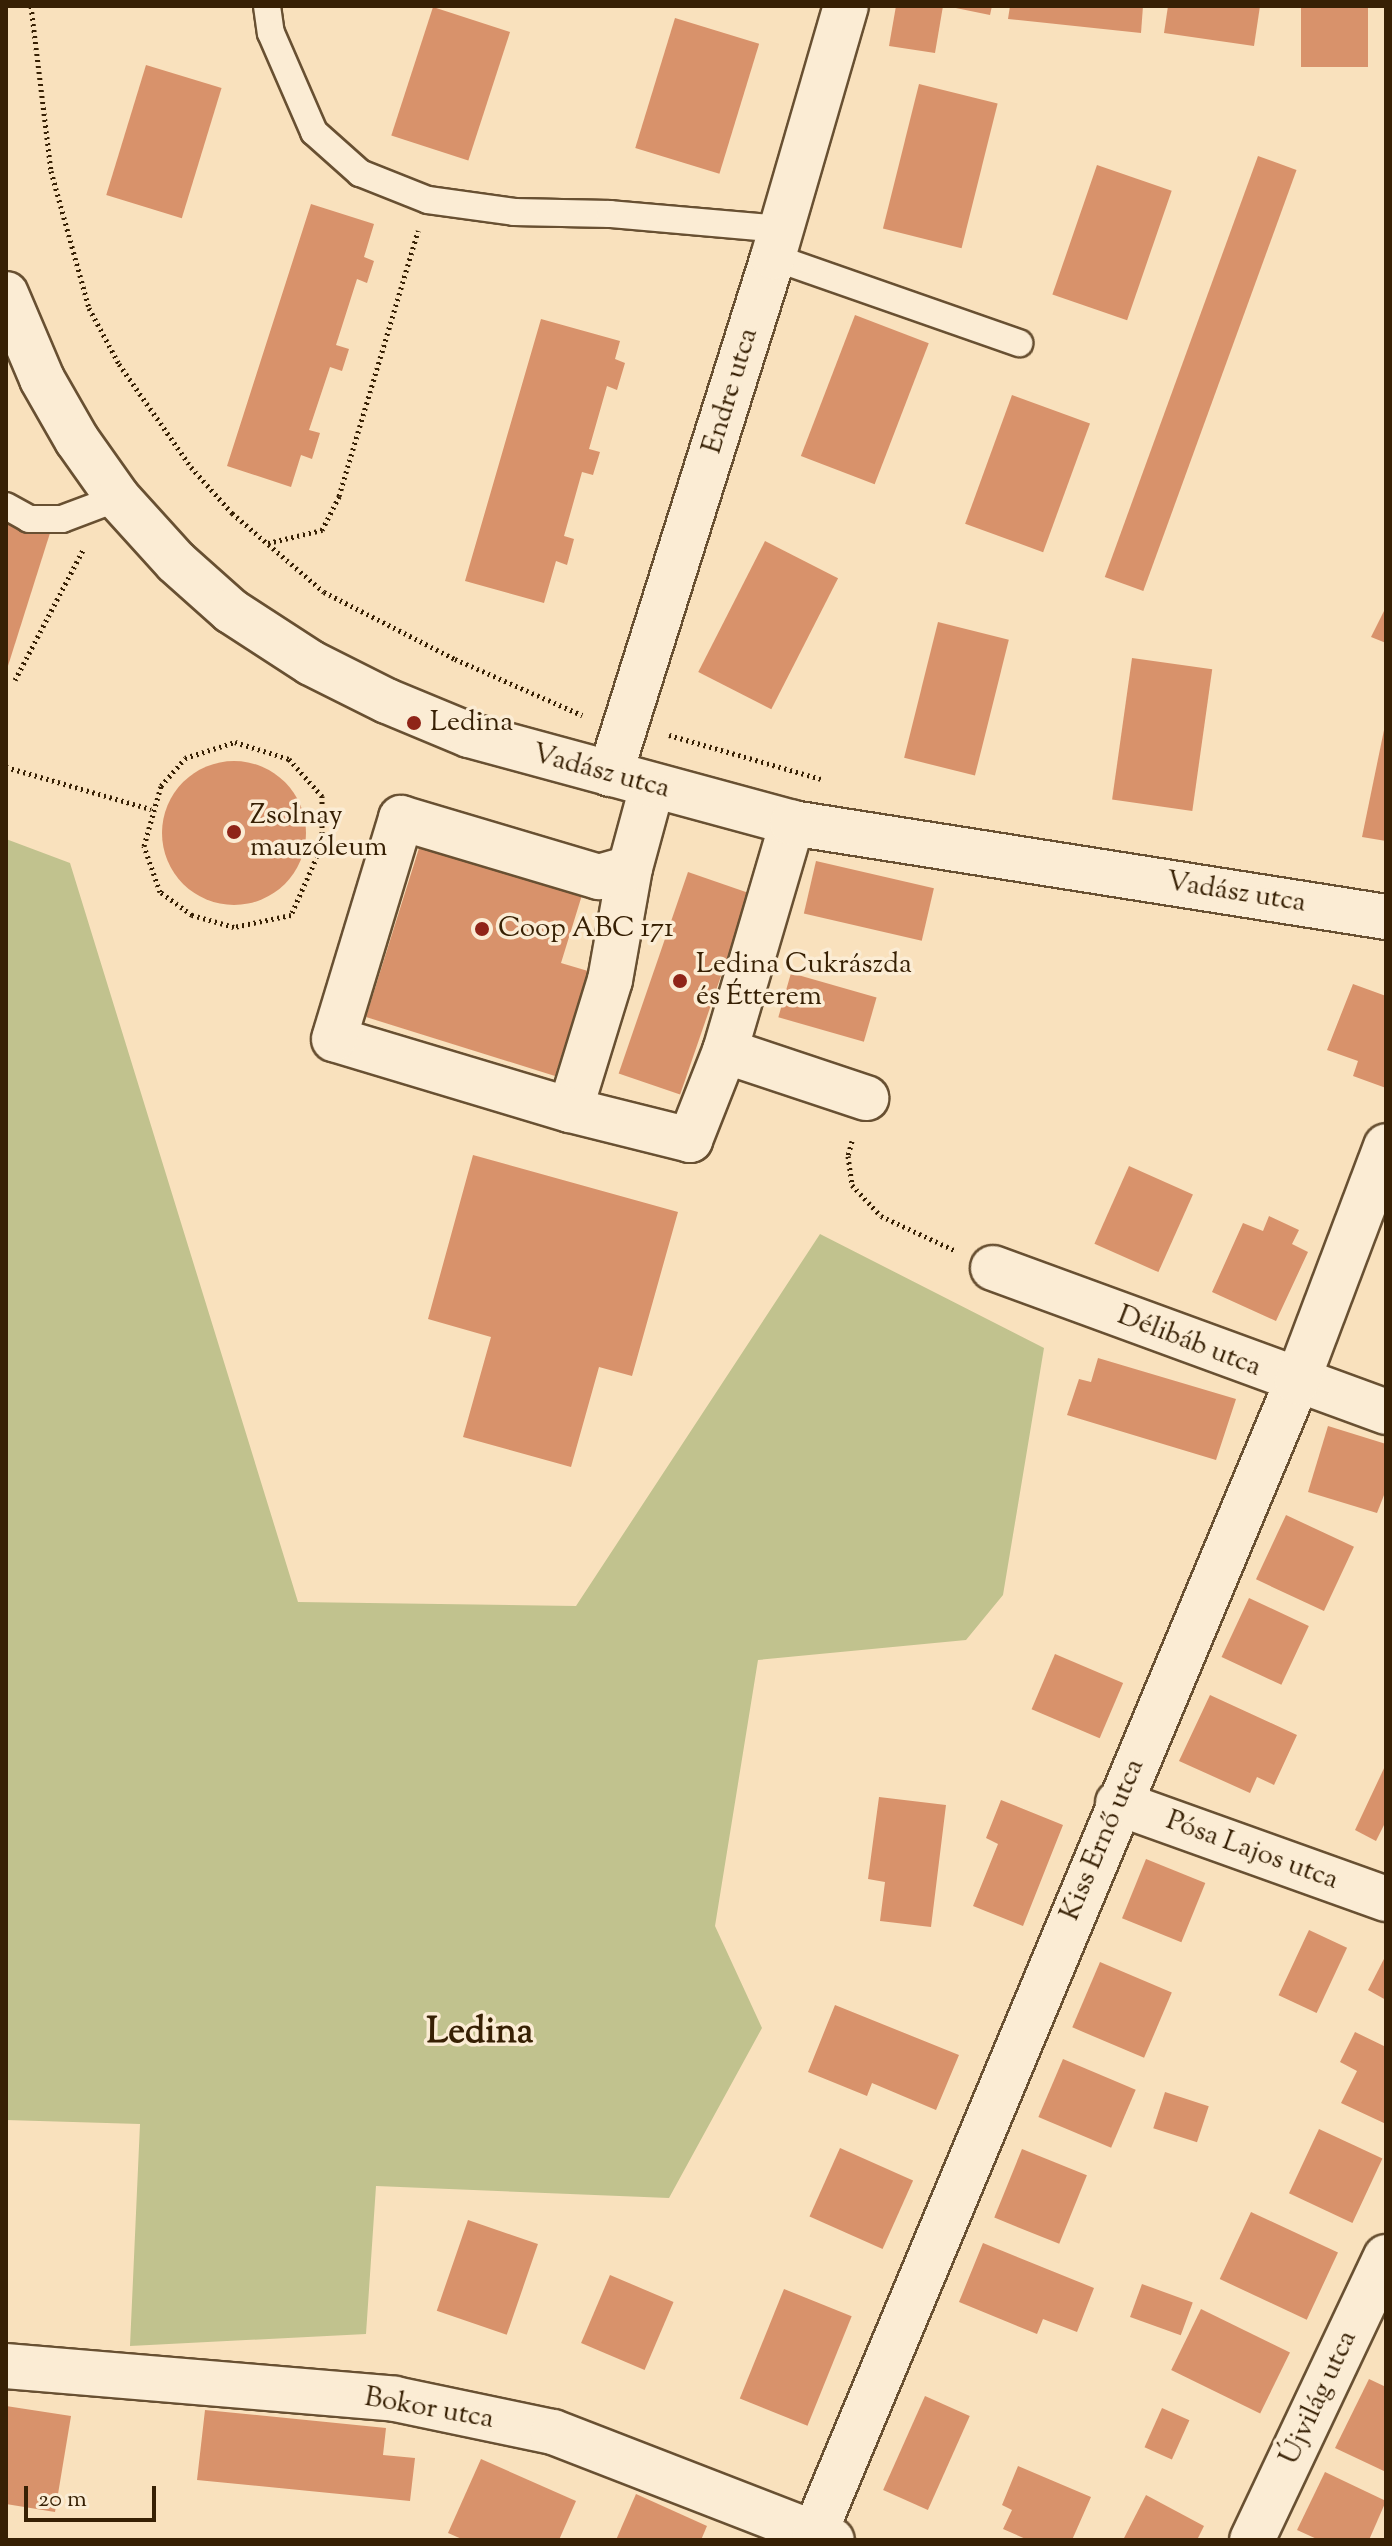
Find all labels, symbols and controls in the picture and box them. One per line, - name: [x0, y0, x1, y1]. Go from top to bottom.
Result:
- street label: Endre utca: [696, 324, 766, 458]
- place label: Ledina: [430, 706, 513, 740]
- marker: Ledina: [405, 714, 423, 732]
- street label: Vadász utca: [529, 738, 673, 806]
- place label: Zsolnay mauzóleum: [250, 799, 387, 865]
- marker: Zsolnay mauzóleum: [225, 823, 243, 841]
- street label: Vadász utca: [1164, 865, 1308, 921]
- place label: Coop ABC 171: [498, 912, 674, 946]
- marker: Coop ABC 171: [473, 920, 491, 938]
- place label: Ledina Cukrászda és Étterem: [696, 948, 912, 1014]
- marker: Ledina Cukrászda és Étterem: [671, 972, 689, 990]
- street label: Délibáb utca: [1112, 1299, 1266, 1385]
- street label: Kiss Ernő utca: [1054, 1754, 1152, 1926]
- street label: Pósa Lajos utca: [1161, 1804, 1343, 1898]
- district label: Ledina: [427, 2012, 533, 2056]
- street label: Újvilág utca: [1273, 2325, 1365, 2471]
- street label: Bokor utca: [362, 2381, 496, 2437]
- scale bar: [28, 2470, 160, 2520]
- text: 20 m: [38, 2483, 87, 2517]

